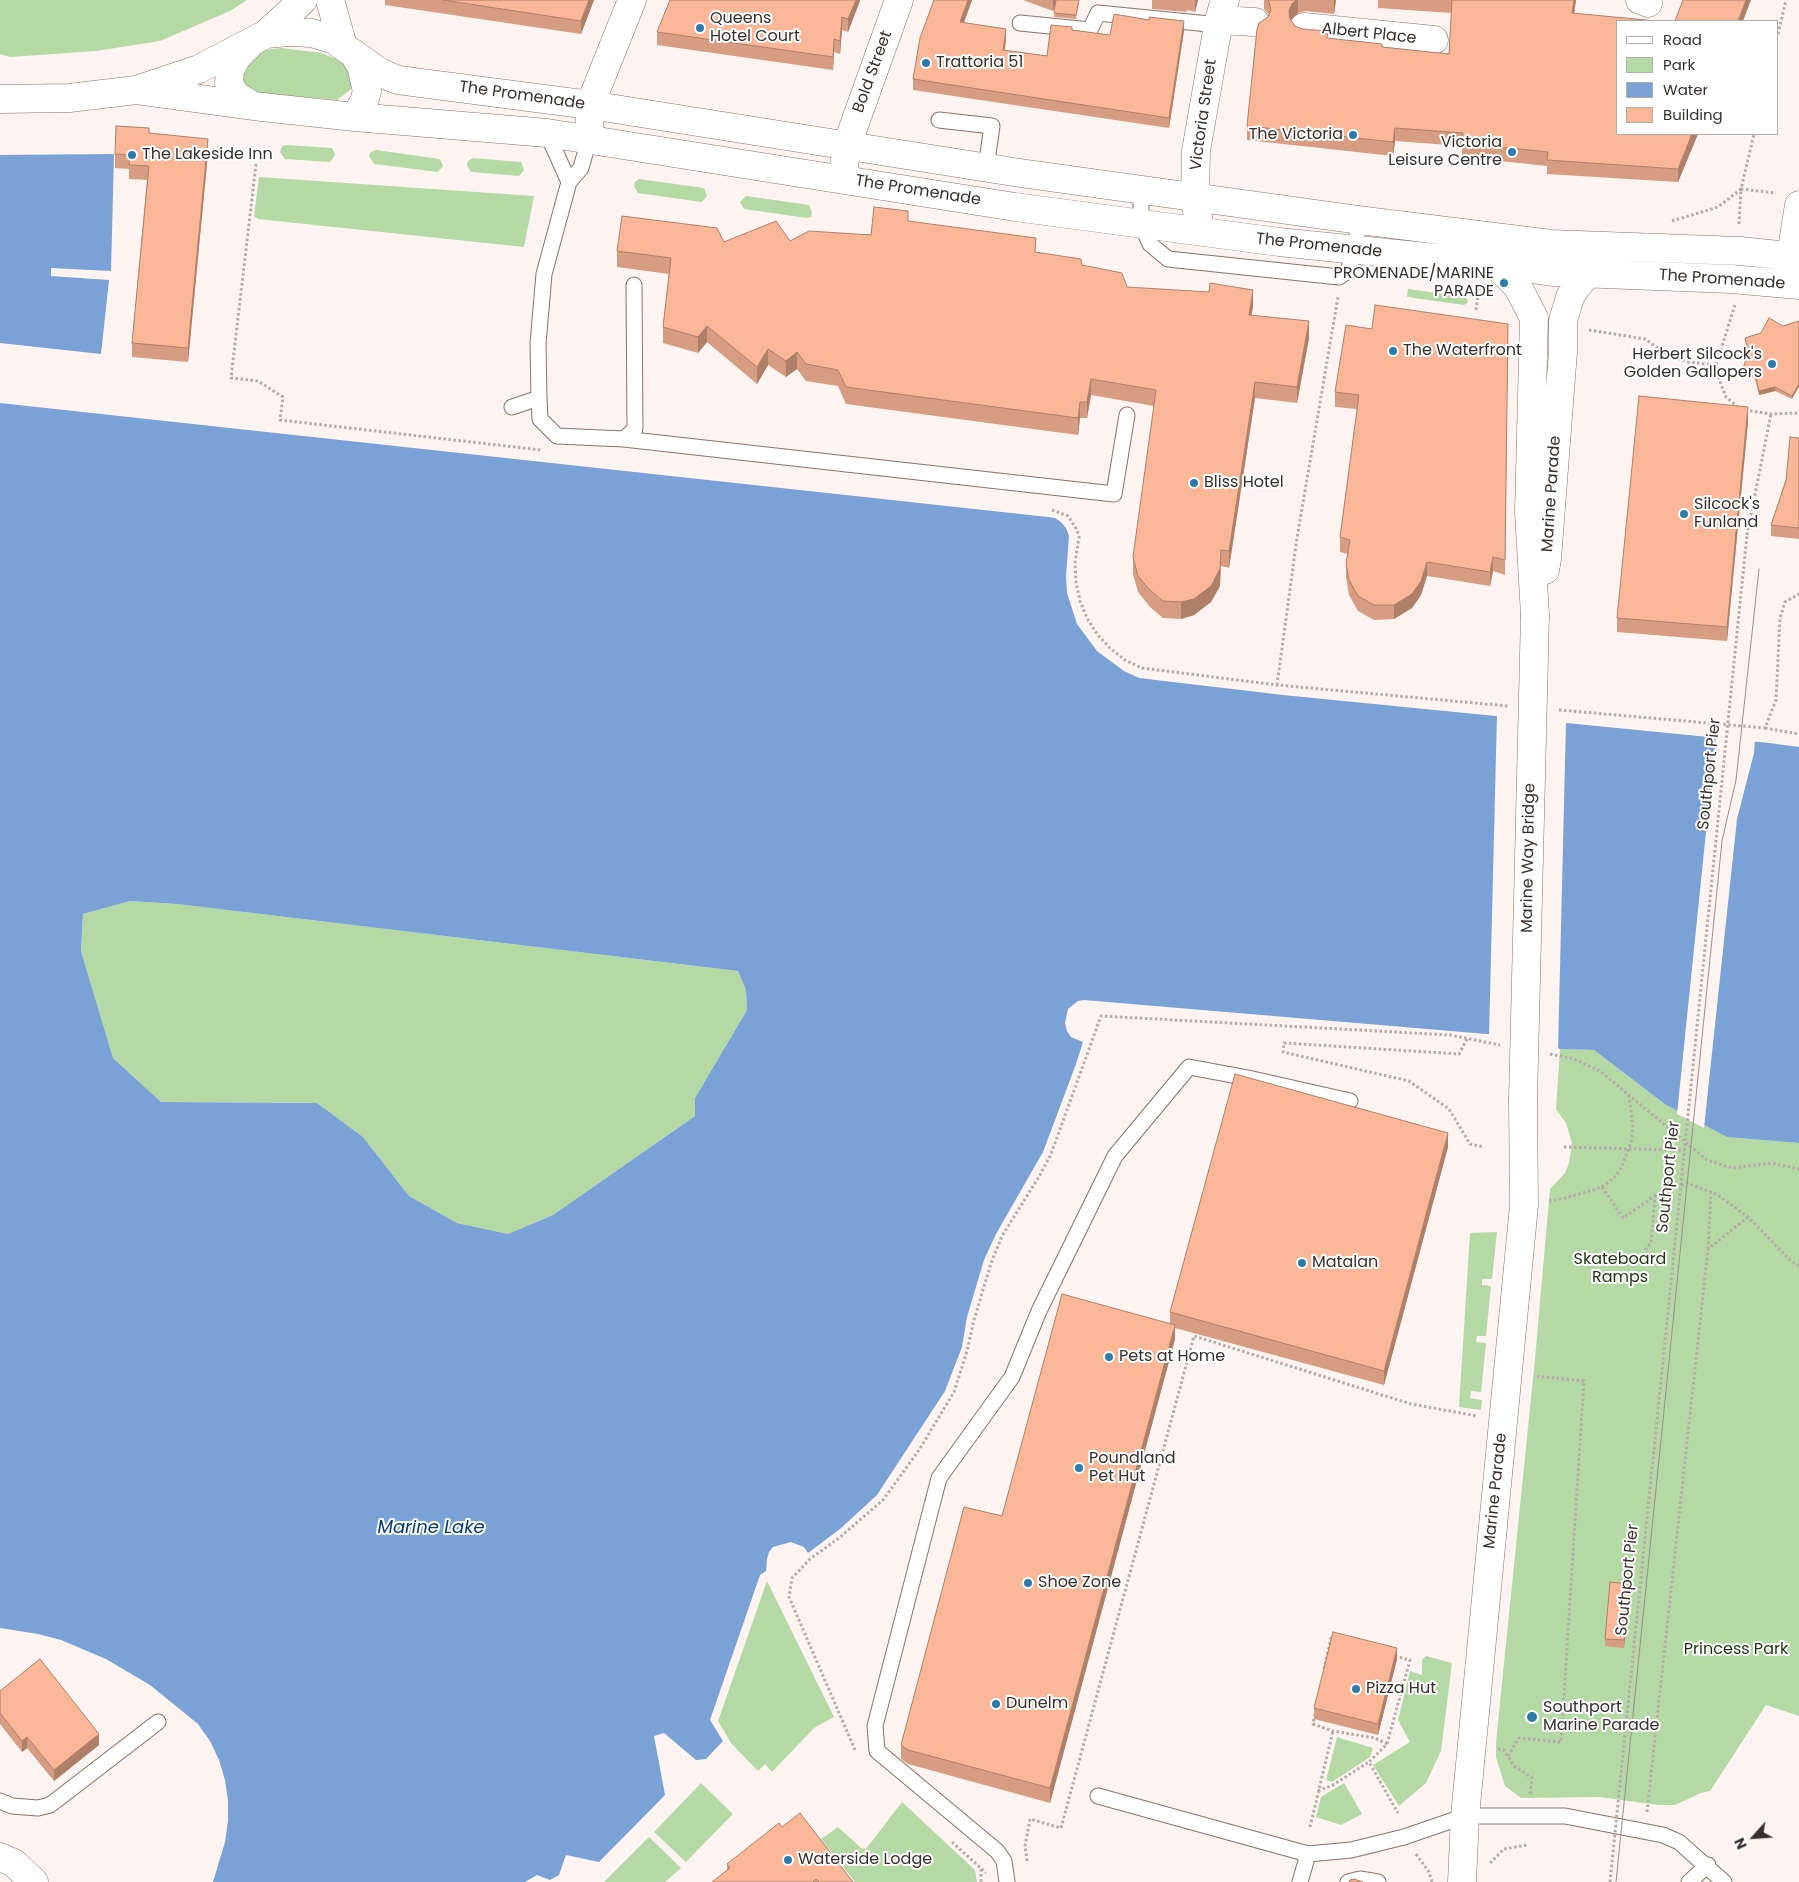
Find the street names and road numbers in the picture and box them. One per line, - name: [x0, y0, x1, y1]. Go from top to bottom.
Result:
- street label: Albert Place: [1321, 19, 1417, 49]
- street label: Bold Street: [849, 28, 897, 116]
- street label: Victoria Street: [1187, 58, 1221, 172]
- street label: The Promenade: [458, 78, 586, 114]
- street label: The Promenade: [854, 172, 982, 210]
- street label: The Promenade: [1255, 230, 1383, 262]
- street label: The Promenade: [1658, 266, 1786, 294]
- street label: Marine Parade: [1538, 435, 1566, 553]
- street label: Southport Pier: [1695, 717, 1725, 831]
- street label: Marine Way Bridge: [1518, 783, 1540, 933]
- street label: Southport Pier: [1654, 1120, 1684, 1234]
- street label: Marine Parade: [1480, 1432, 1512, 1550]
- street label: Southport Pier: [1613, 1523, 1643, 1637]

